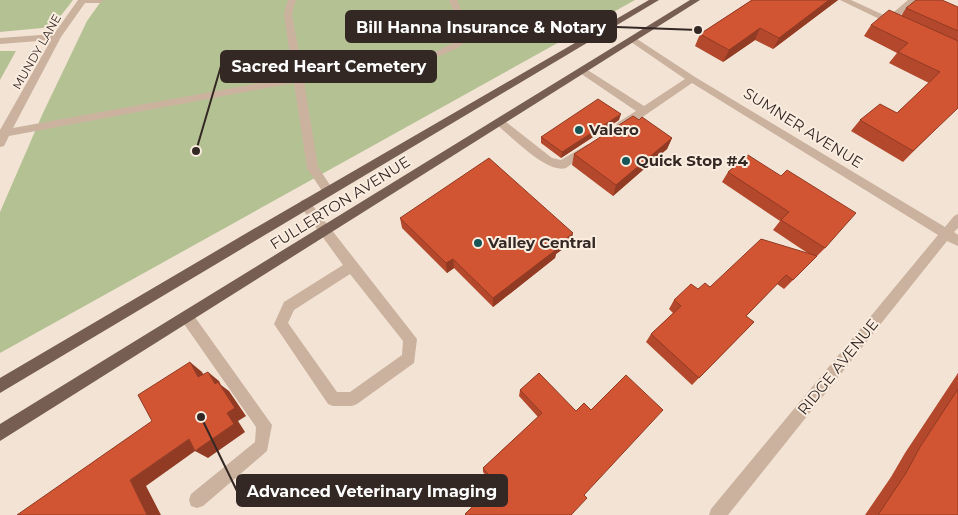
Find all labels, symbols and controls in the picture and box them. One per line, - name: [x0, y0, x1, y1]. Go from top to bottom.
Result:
- street label: MUNDY LANE: [9, 11, 64, 92]
- callout: Bill Hanna Insurance & Notary: [346, 11, 616, 42]
- text: Bill Hanna Insurance & Notary: [356, 18, 607, 37]
- callout: Sacred Heart Cemetery: [221, 51, 436, 82]
- text: Sacred Heart Cemetery: [232, 57, 427, 76]
- street label: SUMNER AVENUE: [740, 83, 866, 172]
- place label: Valero: [588, 120, 639, 139]
- marker: Valero: [573, 124, 585, 136]
- place label: Quick Stop #4: [636, 151, 748, 170]
- street label: FULLERTON AVENUE: [266, 152, 413, 253]
- marker: Quick Stop #4: [620, 155, 632, 167]
- place label: Valley Central: [487, 233, 596, 252]
- marker: Valley Central: [472, 237, 484, 249]
- street label: RIDGE AVENUE: [793, 315, 882, 418]
- callout: Advanced Veterinary Imaging: [237, 475, 507, 506]
- text: Advanced Veterinary Imaging: [246, 482, 497, 501]

